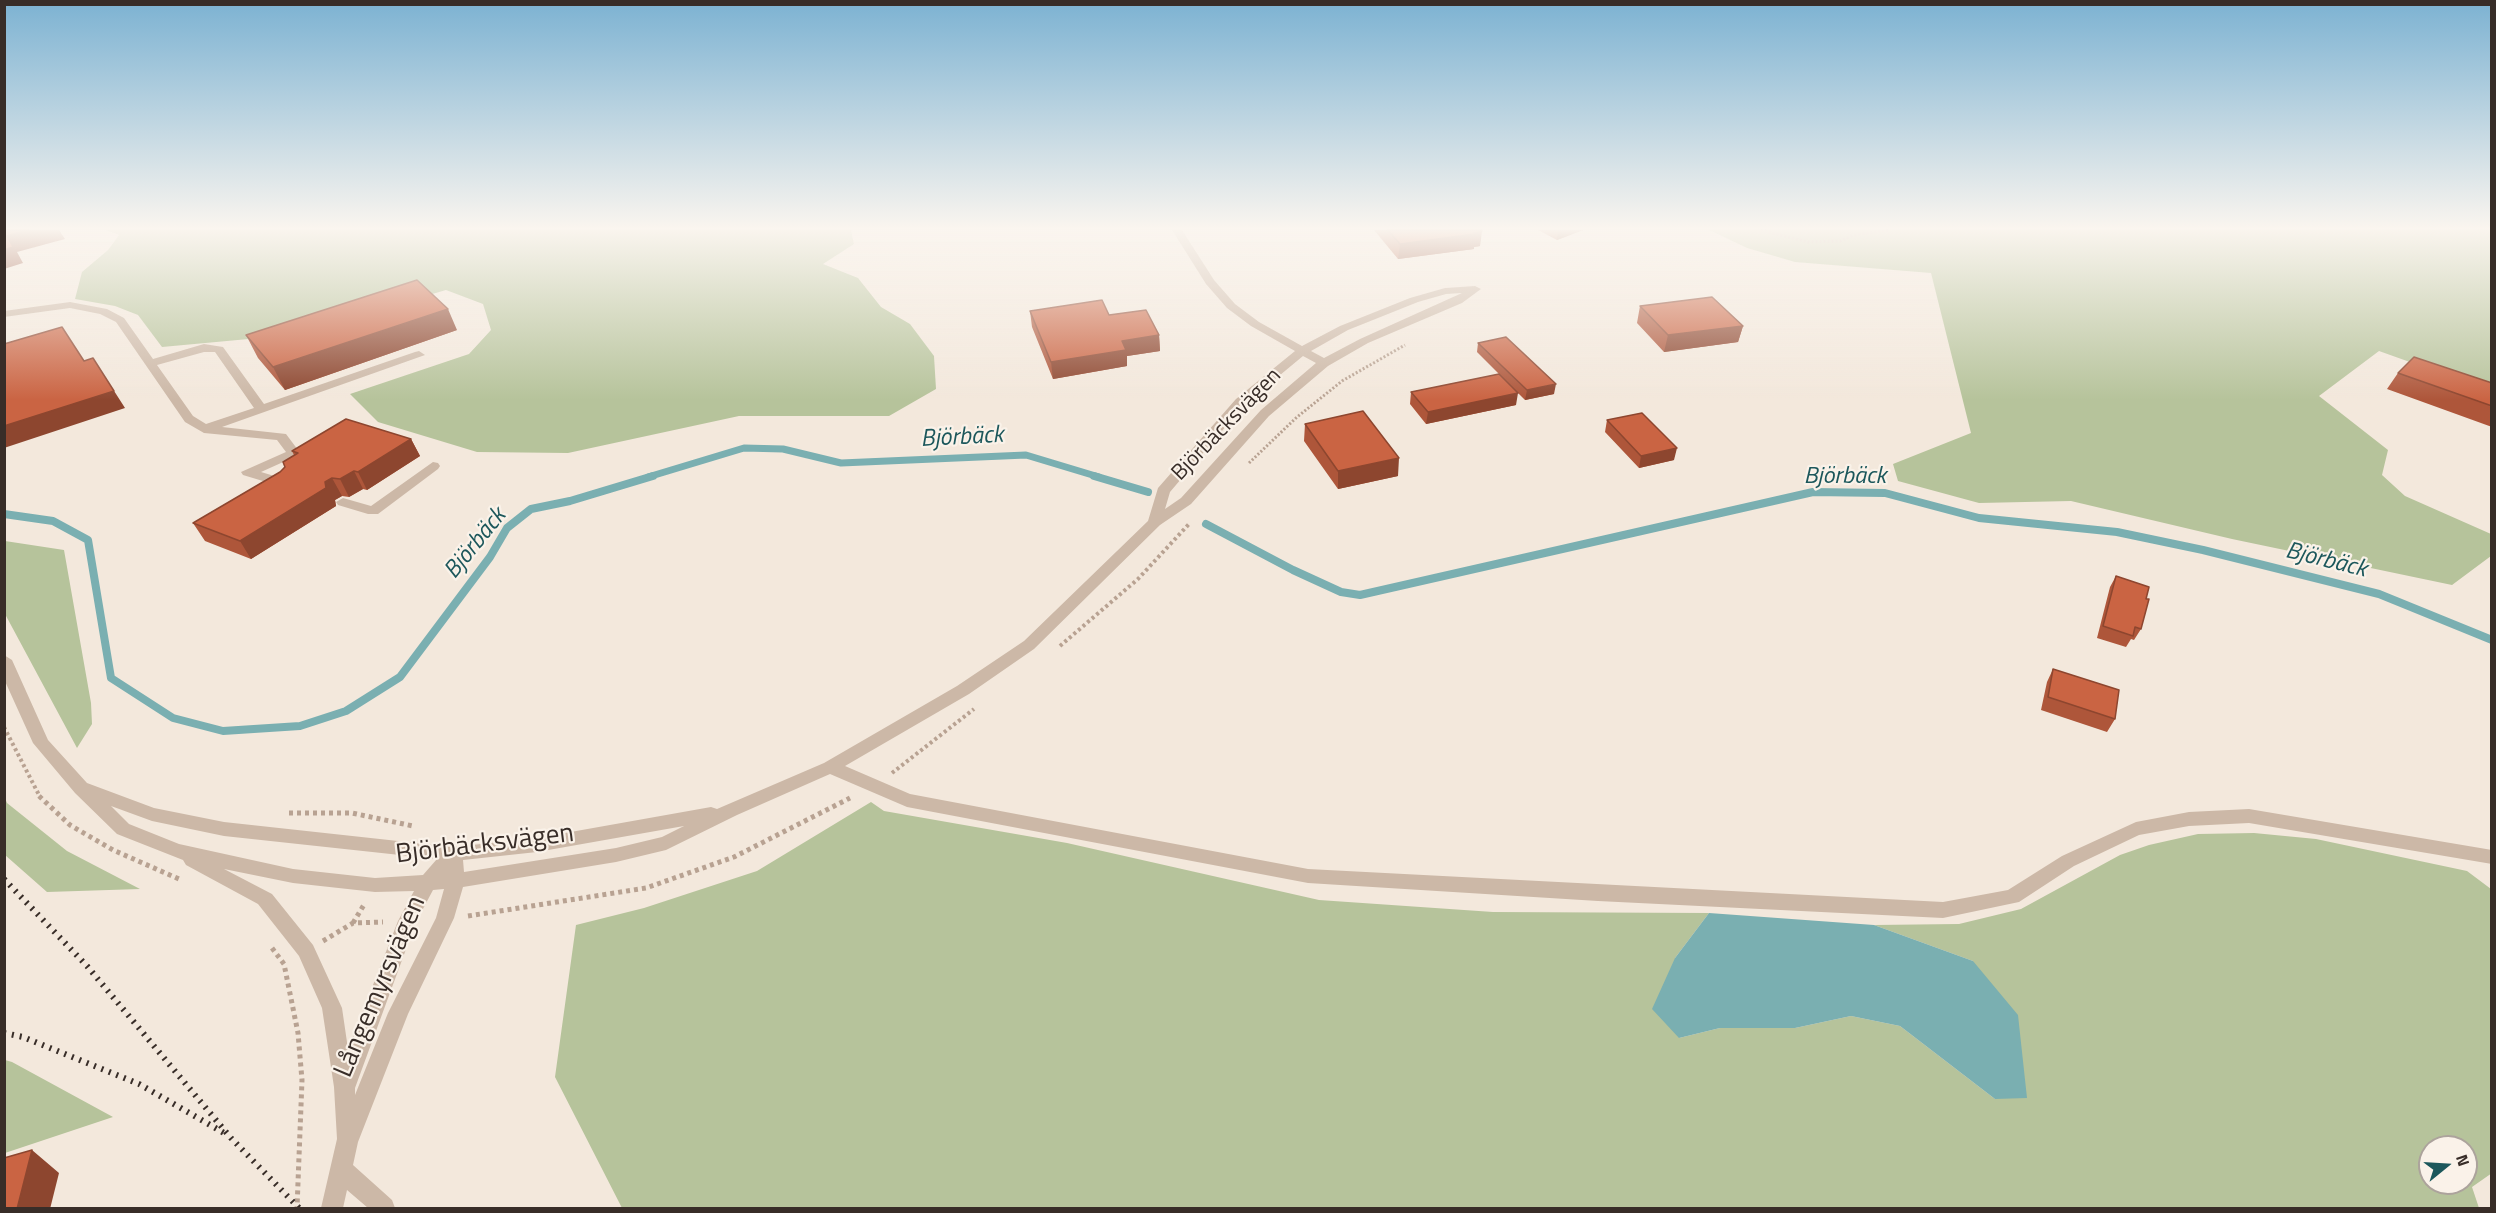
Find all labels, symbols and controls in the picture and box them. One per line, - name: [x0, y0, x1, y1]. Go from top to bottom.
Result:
- street label: Björbäcksvägen: [1167, 363, 1287, 487]
- water label: Björbäck: [920, 421, 1004, 455]
- water label: Björbäck: [1804, 463, 1886, 491]
- water label: Björbäck: [439, 503, 513, 585]
- water label: Björbäck: [2282, 537, 2370, 585]
- street label: Björbäcksvägen: [394, 818, 576, 872]
- street label: Långemyrsvägen: [328, 891, 434, 1083]
- north arrow: [2418, 1135, 2478, 1195]
- text: N: [2450, 1151, 2476, 1169]

